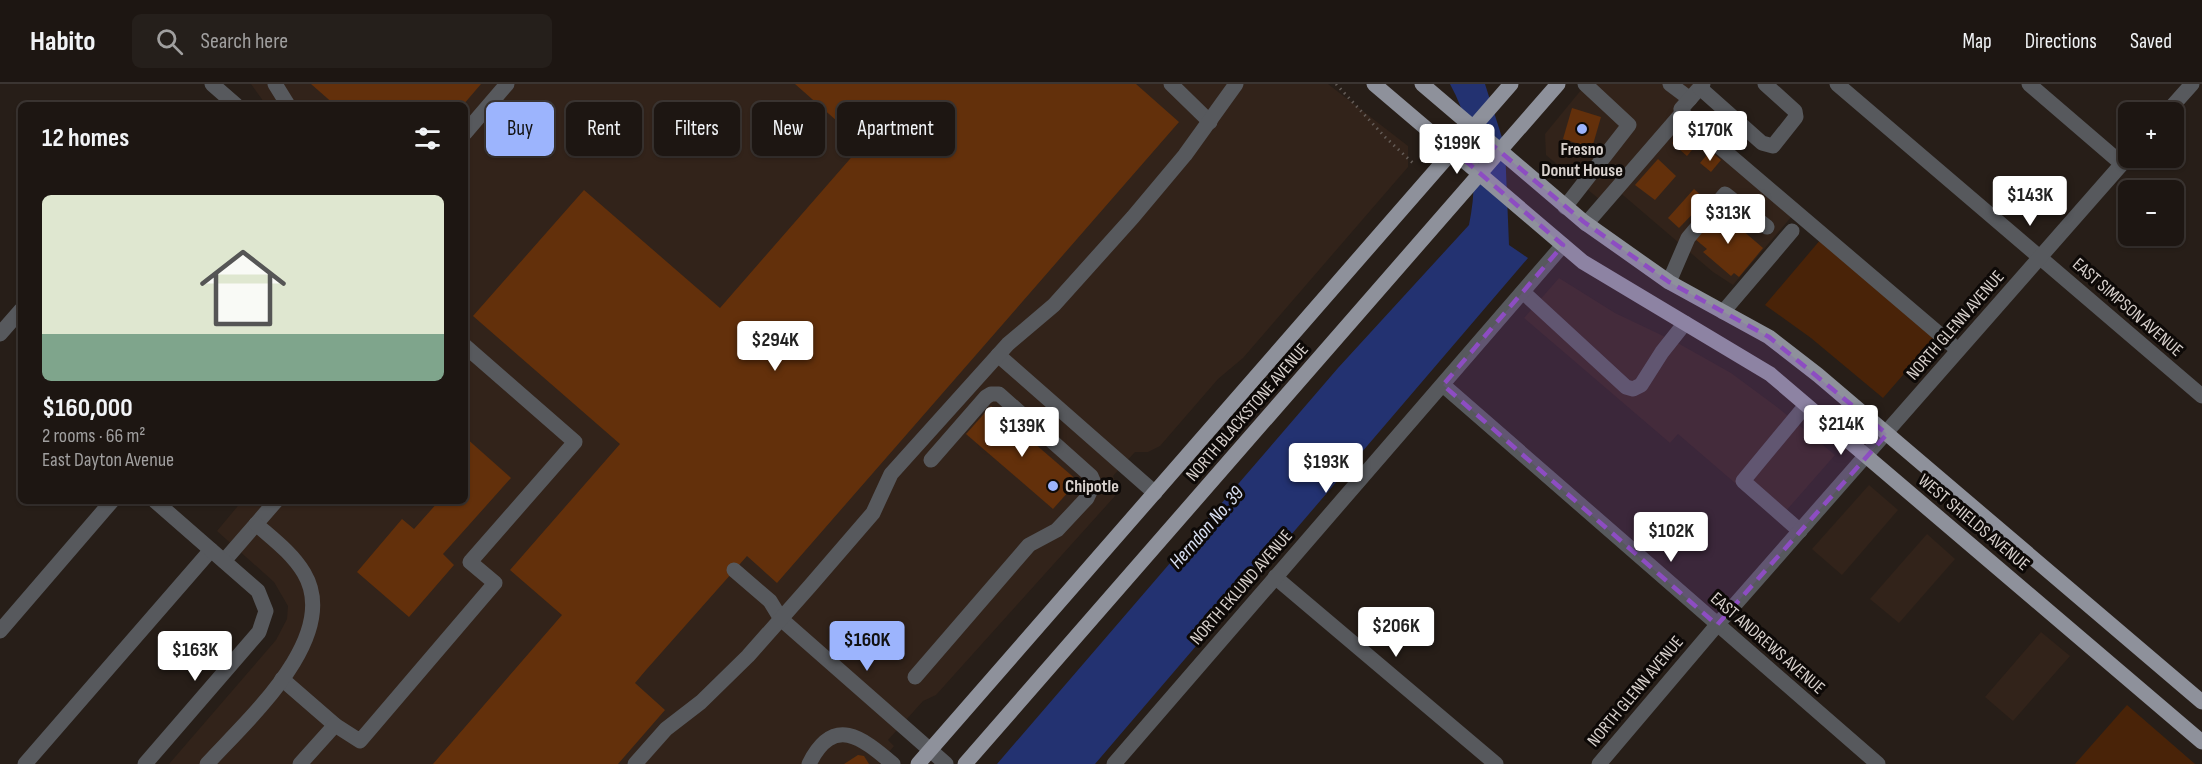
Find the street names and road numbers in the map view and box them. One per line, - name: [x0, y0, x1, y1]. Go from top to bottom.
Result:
- street label: EAST SIMPSON AVENUE: [2068, 254, 2187, 361]
- street label: NORTH GLENN AVENUE: [1902, 266, 2009, 384]
- street label: NORTH BLACKSTONE AVENUE: [1182, 339, 1313, 486]
- street label: WEST SHIELDS AVENUE: [1914, 470, 2034, 575]
- street label: NORTH EKLUND AVENUE: [1186, 526, 1297, 649]
- street label: EAST ANDREWS AVENUE: [1706, 588, 1829, 699]
- street label: NORTH GLENN AVENUE: [1583, 632, 1688, 751]

